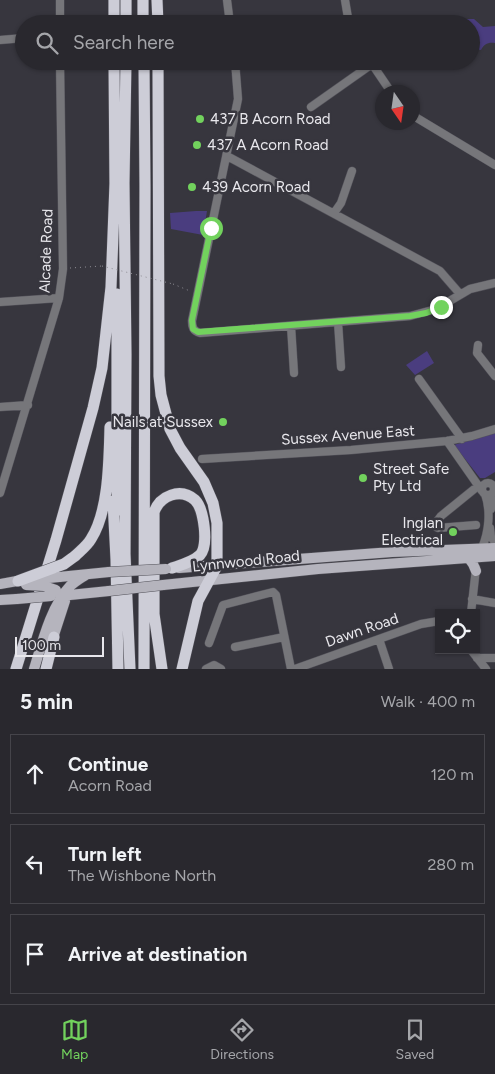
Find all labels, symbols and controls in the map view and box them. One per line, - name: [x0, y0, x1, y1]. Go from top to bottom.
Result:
- search box: [15, 15, 480, 70]
- icon: search: [33, 29, 61, 57]
- text: Search here: [73, 31, 175, 54]
- north arrow: [375, 85, 420, 130]
- place label: 437 B Acorn Road: [210, 110, 331, 128]
- marker: 437 B Acorn Road: [194, 113, 206, 125]
- place label: 437 A Acorn Road: [207, 136, 329, 154]
- marker: 437 A Acorn Road: [191, 139, 203, 151]
- place label: 439 Acorn Road: [202, 178, 310, 196]
- marker: 439 Acorn Road: [186, 181, 198, 193]
- street label: Alcade Road: [36, 208, 56, 294]
- route start: [200, 217, 223, 240]
- route end: [430, 296, 453, 319]
- place label: Nails at Sussex: [112, 413, 213, 431]
- marker: Nails at Sussex: [217, 416, 229, 428]
- street label: Sussex Avenue East: [280, 421, 416, 449]
- place label: Street Safe Pty Ltd: [373, 460, 449, 495]
- marker: Street Safe Pty Ltd: [357, 472, 369, 484]
- place label: Inglan Electrical: [381, 514, 443, 549]
- marker: Inglan Electrical: [447, 526, 459, 538]
- street label: Lynnwood Road: [191, 546, 301, 576]
- street label: Dawn Road: [323, 609, 401, 651]
- map controls: [435, 609, 480, 654]
- button: locate: [435, 609, 480, 654]
- scale bar: [15, 634, 104, 657]
- text: 100 m: [22, 637, 61, 654]
- text: 5 min: [20, 689, 73, 714]
- text: Walk · 400 m: [381, 692, 475, 711]
- text: Continue: [68, 753, 148, 776]
- icon: ahead: [21, 760, 49, 788]
- text: 120 m: [431, 765, 474, 784]
- text: Acorn Road: [68, 776, 152, 795]
- text: Turn left: [68, 843, 142, 866]
- icon: left: [21, 850, 49, 878]
- text: 280 m: [427, 855, 474, 874]
- text: The Wishbone North: [68, 866, 216, 885]
- icon: arrive: [21, 940, 49, 968]
- text: Arrive at destination: [68, 943, 247, 966]
- tab: Map: [61, 1016, 89, 1063]
- tab: Directions: [210, 1016, 274, 1063]
- tab: Saved: [396, 1016, 434, 1063]

